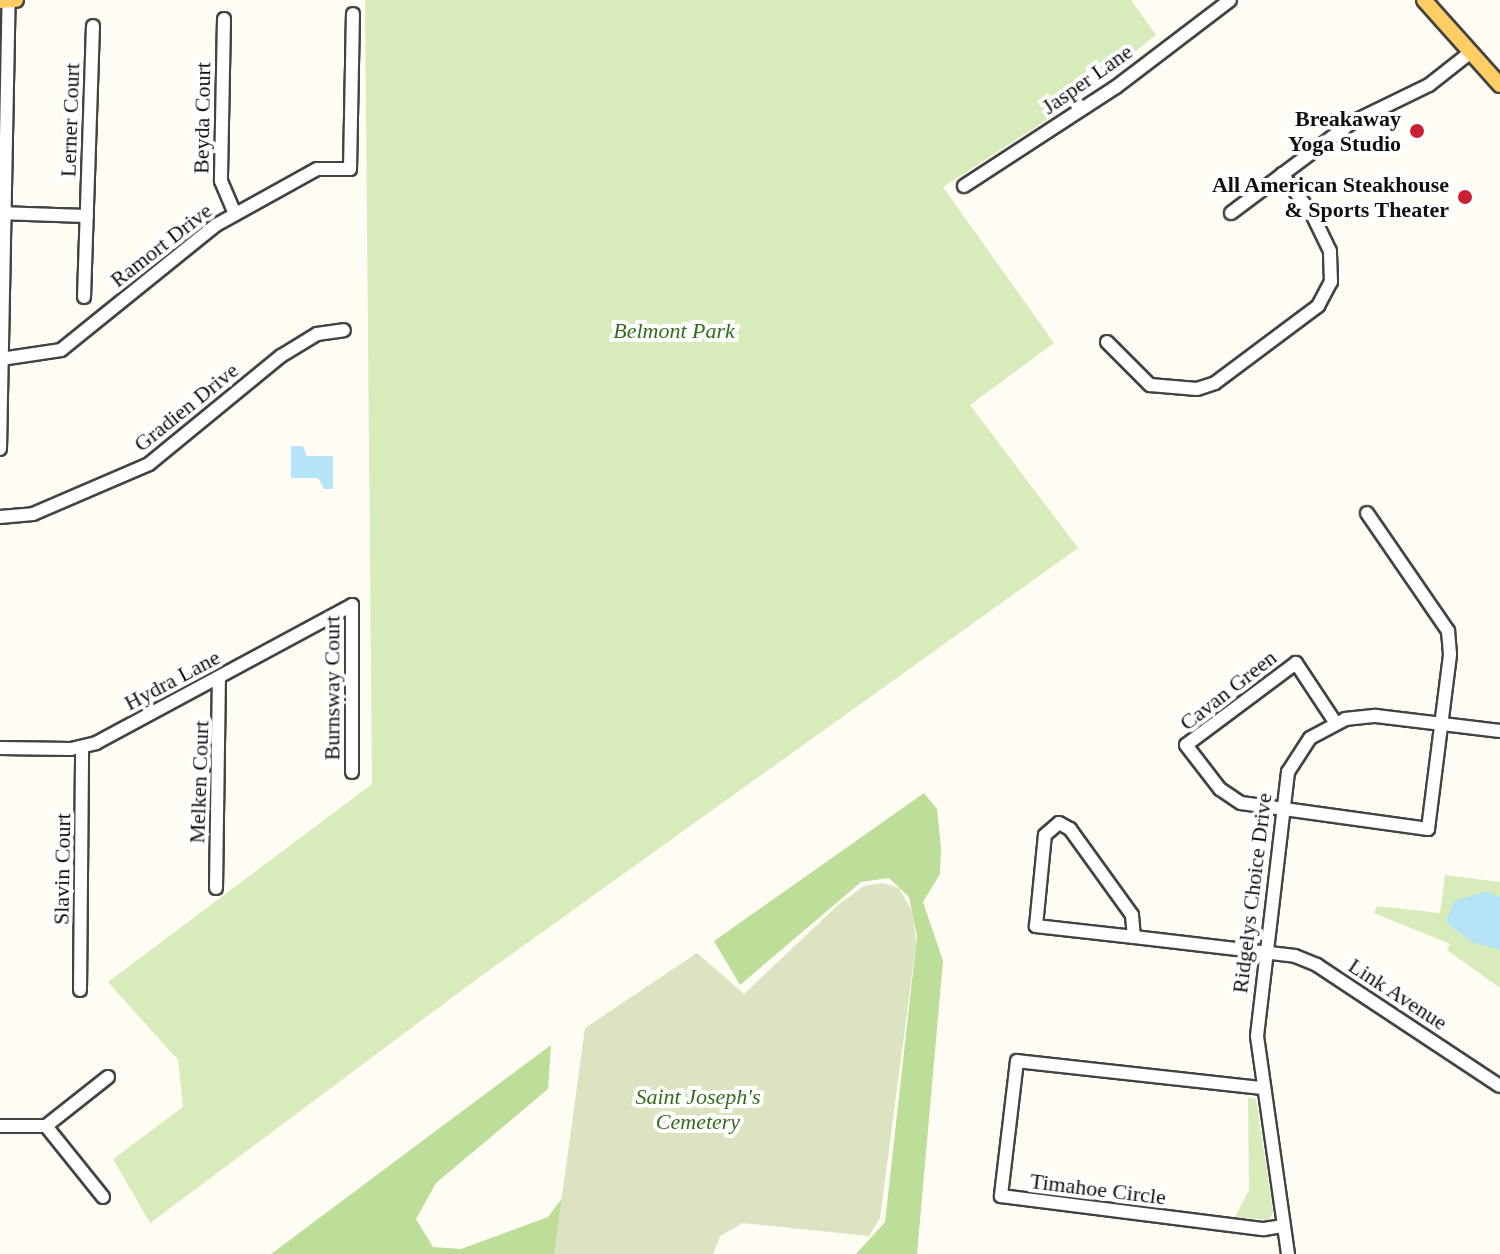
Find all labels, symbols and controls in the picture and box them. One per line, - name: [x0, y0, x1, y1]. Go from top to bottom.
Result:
- street label: Jasper Lane: [1037, 38, 1137, 120]
- street label: Lerner Court: [55, 62, 85, 178]
- street label: Beyda Court: [188, 62, 216, 174]
- place label: Breakaway Yoga Studio: [1288, 105, 1401, 156]
- marker: Breakaway Yoga Studio: [1408, 122, 1426, 140]
- place label: All American Steakhouse & Sports Theater: [1211, 171, 1449, 222]
- marker: All American Steakhouse & Sports Theater: [1456, 188, 1474, 206]
- street label: Ramort Drive: [105, 197, 217, 293]
- park label: Belmont Park: [613, 318, 735, 344]
- street label: Gradien Drive: [129, 357, 243, 457]
- street label: Burnsway Court: [319, 616, 345, 760]
- street label: Hydra Lane: [120, 644, 224, 716]
- street label: Cavan Green: [1174, 644, 1282, 736]
- street label: Melken Court: [184, 720, 214, 844]
- street label: Ridgelys Choice Drive: [1227, 791, 1277, 995]
- street label: Slavin Court: [48, 813, 76, 925]
- street label: Link Avenue: [1343, 952, 1453, 1036]
- park label: Saint Joseph's Cemetery: [635, 1083, 761, 1134]
- street label: Timahoe Circle: [1029, 1168, 1167, 1210]

